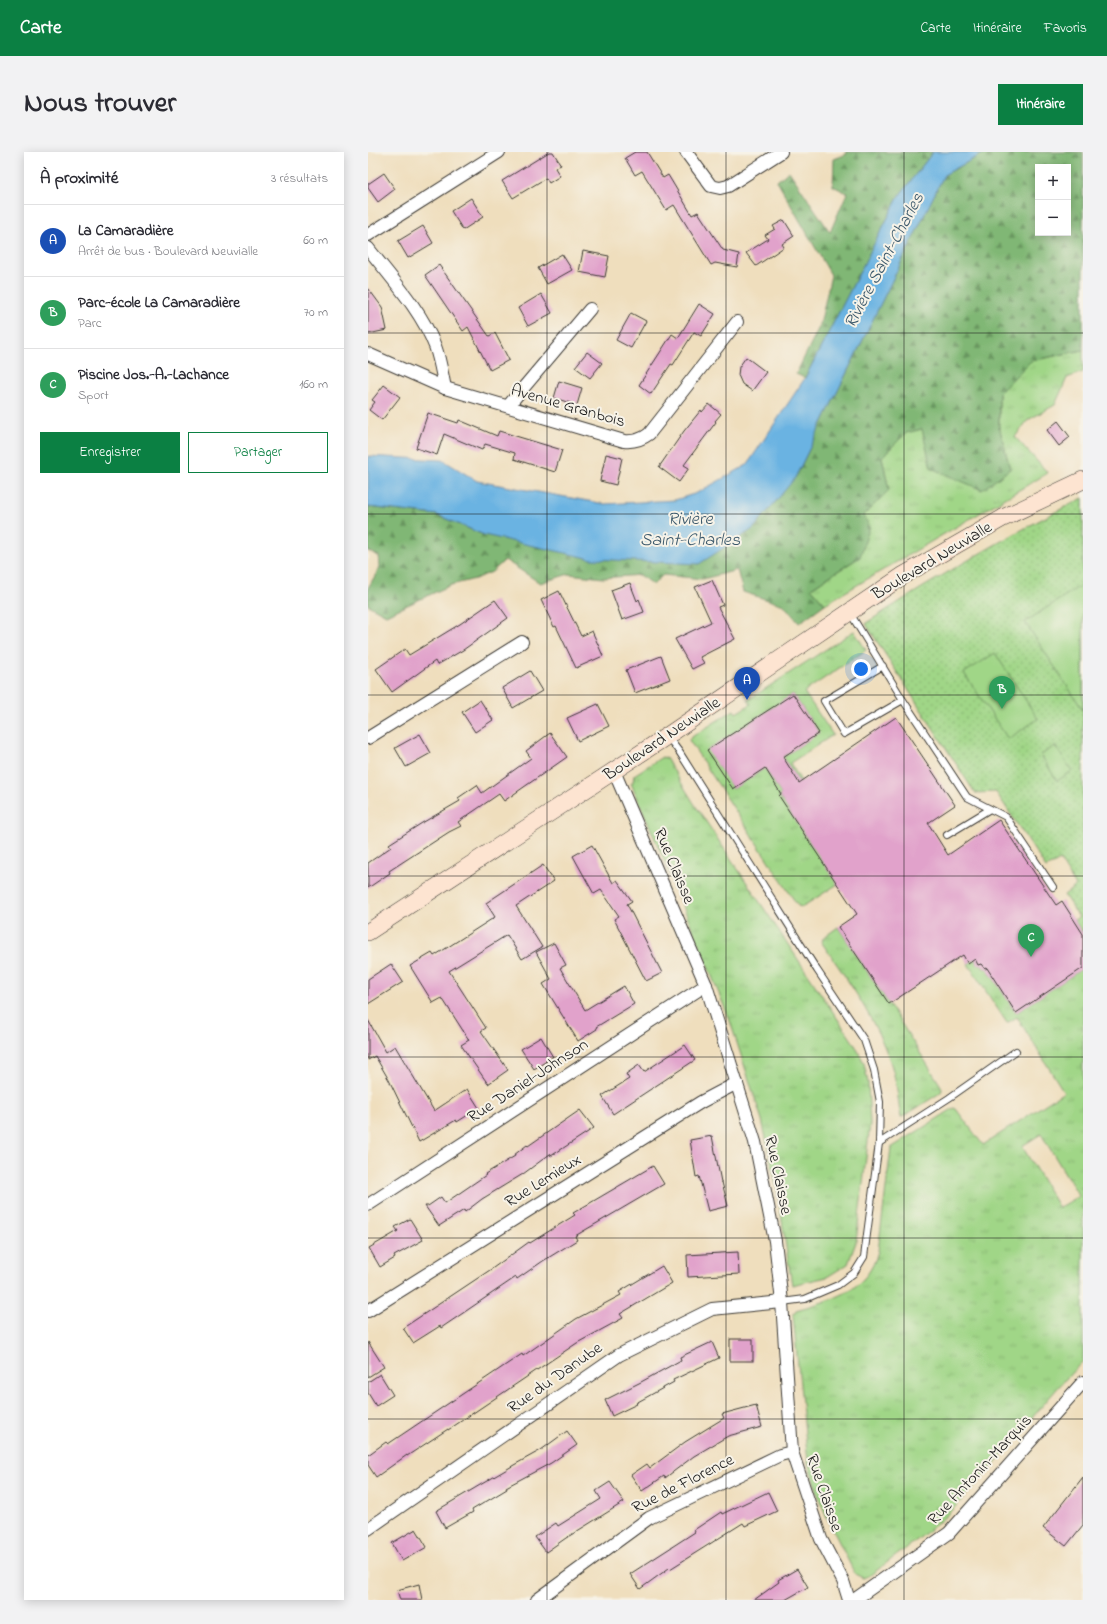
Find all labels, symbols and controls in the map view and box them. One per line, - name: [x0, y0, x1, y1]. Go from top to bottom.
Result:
- text: Carte: [20, 15, 61, 42]
- text: Carte: [920, 18, 951, 39]
- text: Itinéraire: [973, 18, 1022, 39]
- text: Favoris: [1044, 18, 1087, 39]
- text: Nous trouver: [24, 84, 176, 125]
- button: Itinéraire: [998, 84, 1083, 125]
- map controls: [1035, 164, 1071, 236]
- button: +: [1035, 164, 1071, 200]
- text: À proximité: [40, 166, 118, 191]
- text: 3 résultats: [271, 169, 328, 188]
- water label: Rivière Saint-Charles: [838, 188, 932, 333]
- button: −: [1035, 200, 1071, 236]
- text: La Camaradière: [78, 220, 173, 242]
- text: A: [49, 231, 57, 250]
- text: 60 m: [303, 231, 328, 250]
- text: Arrêt de bus · Boulevard Neuvialle: [78, 242, 258, 261]
- text: Parc-école La Camaradière: [78, 292, 240, 314]
- text: B: [49, 303, 57, 322]
- text: 70 m: [304, 303, 328, 322]
- text: Parc: [78, 314, 102, 333]
- text: Piscine Jos.-A.-Lachance: [78, 364, 229, 386]
- text: C: [49, 375, 57, 394]
- text: 160 m: [299, 375, 328, 394]
- street label: Avenue Granbois: [508, 378, 628, 434]
- text: Sport: [78, 386, 109, 405]
- button: Enregistrer: [40, 432, 180, 473]
- button: Partager: [188, 432, 328, 473]
- water label: Rivière Saint-Charles: [640, 507, 741, 554]
- street label: Boulevard Neuvialle: [866, 515, 997, 607]
- your location: [851, 659, 871, 679]
- pin: A: [734, 667, 760, 700]
- pin: B: [989, 676, 1015, 709]
- street label: Boulevard Neuvialle: [598, 690, 726, 788]
- street label: Rue Claisse: [647, 824, 701, 908]
- pin: C: [1018, 924, 1044, 957]
- street label: Rue Daniel-Johnson: [463, 1032, 593, 1130]
- street label: Rue Claisse: [757, 1133, 799, 1217]
- street label: Rue Lemieux: [500, 1148, 586, 1214]
- street label: Rue du Danube: [502, 1336, 608, 1420]
- street label: Rue Antonin-Marquis: [922, 1409, 1038, 1531]
- street label: Rue de Florence: [628, 1447, 739, 1520]
- street label: Rue Claisse: [799, 1451, 849, 1535]

